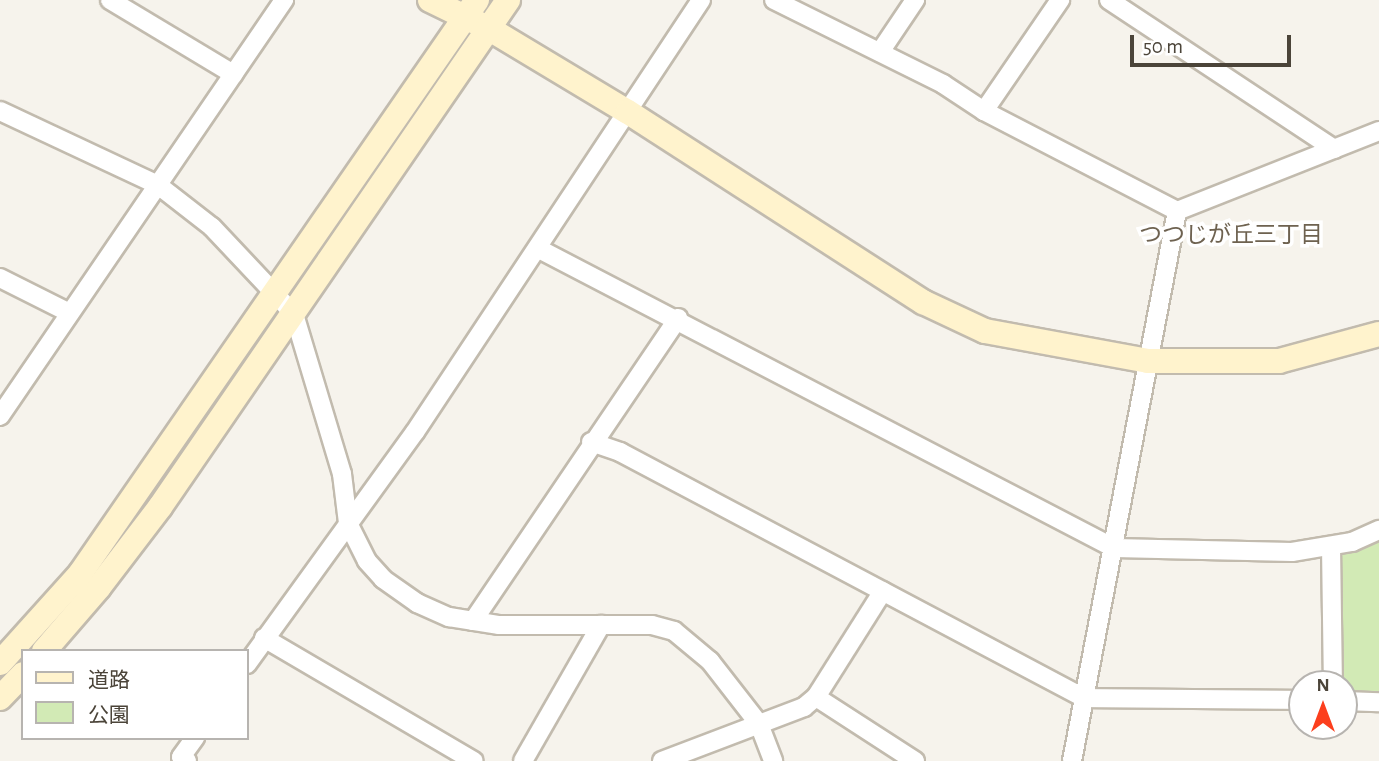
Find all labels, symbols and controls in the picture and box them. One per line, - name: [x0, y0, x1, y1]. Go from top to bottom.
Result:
- scale bar: [1134, 21, 1295, 65]
- text: 50 m: [1143, 36, 1183, 57]
- district label: つつじが丘三丁目: [1139, 222, 1323, 250]
- legend: [21, 649, 248, 740]
- text: 道路: [88, 670, 130, 691]
- north arrow: [1288, 670, 1358, 740]
- text: N: [1316, 676, 1330, 695]
- text: 公園: [88, 705, 130, 726]

